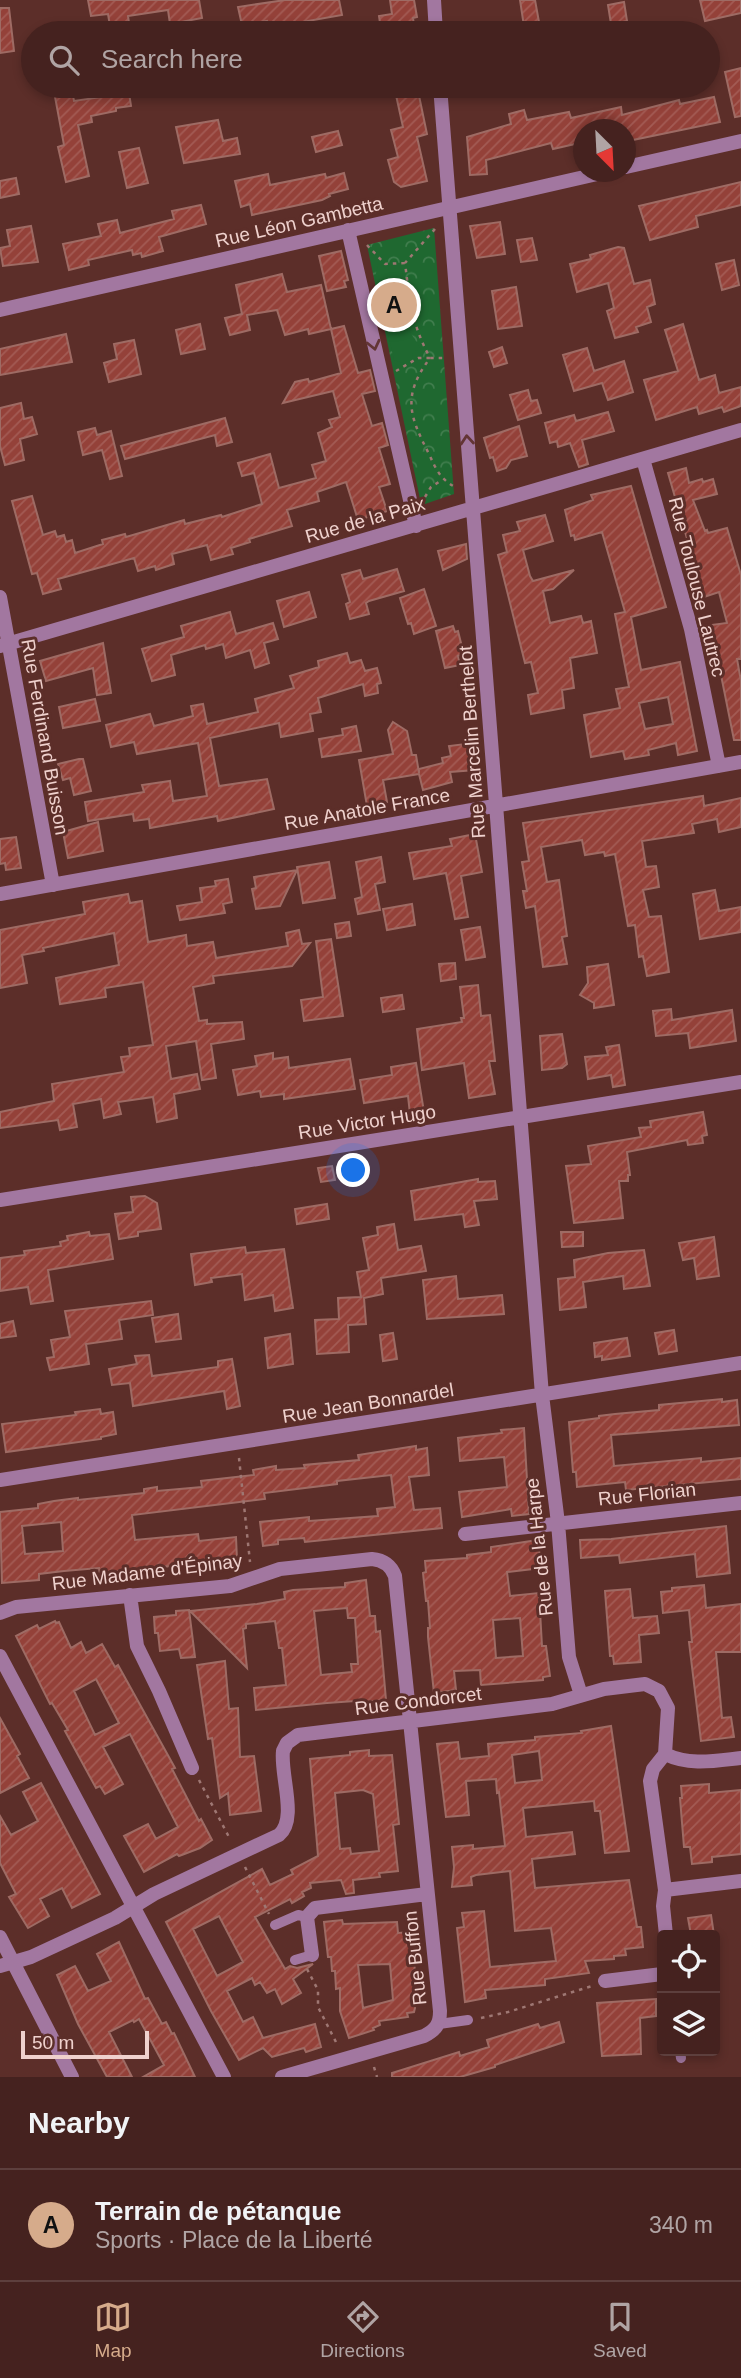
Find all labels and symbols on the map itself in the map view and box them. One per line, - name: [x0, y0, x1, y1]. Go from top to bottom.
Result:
- north arrow: [573, 119, 636, 182]
- street label: Rue Léon Gambetta: [213, 192, 385, 251]
- pin: A: [371, 279, 417, 331]
- one-way arrow: [366, 339, 381, 351]
- one-way arrow: [460, 434, 475, 445]
- street label: Rue de la Paix: [303, 493, 428, 547]
- street label: Rue Toulouse Lautrec: [664, 495, 730, 679]
- street label: Rue Ferdinand Buisson: [17, 637, 73, 837]
- street label: Rue Marcelin Berthelot: [455, 644, 489, 839]
- street label: Rue Anatole France: [282, 784, 452, 834]
- street label: Rue Victor Hugo: [297, 1101, 437, 1143]
- your location: [336, 1153, 370, 1187]
- street label: Rue Jean Bonnardel: [281, 1379, 455, 1427]
- street label: Rue de la Harpe: [521, 1477, 557, 1617]
- street label: Rue Florian: [597, 1478, 697, 1510]
- street label: Rue Madame d'Épinay: [51, 1550, 244, 1594]
- street label: Rue Condorcet: [353, 1683, 483, 1719]
- street label: Rue Buffon: [400, 1910, 430, 2006]
- scale bar: [21, 2028, 149, 2060]

